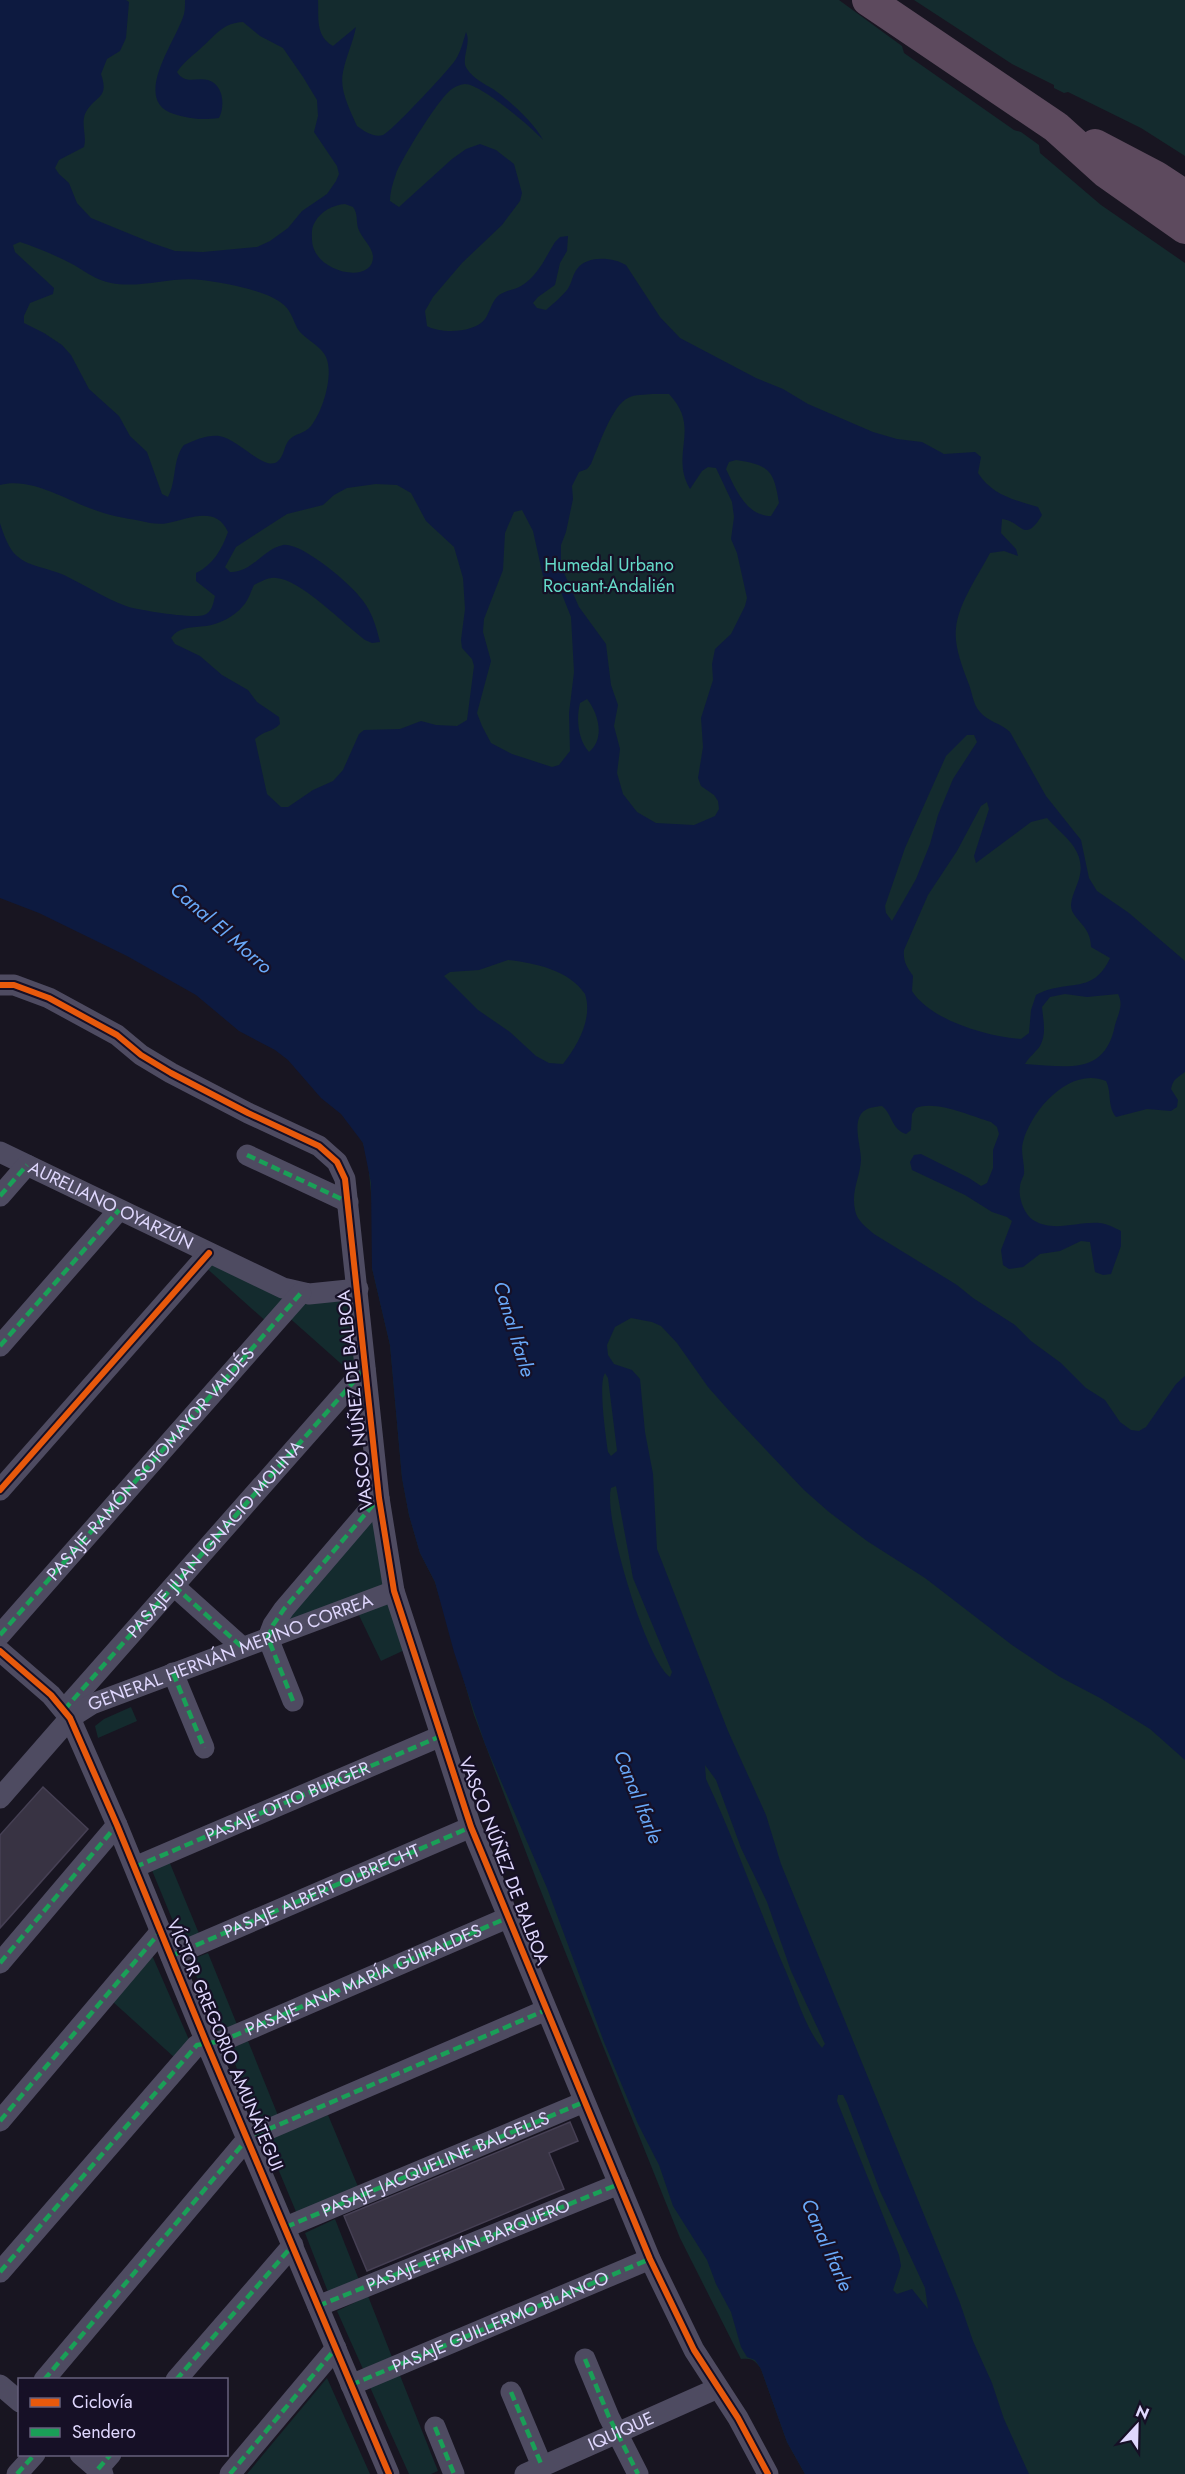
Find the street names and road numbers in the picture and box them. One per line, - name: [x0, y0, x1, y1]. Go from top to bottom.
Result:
- street label: AURELIANO OYARZÚN: [24, 1155, 198, 1256]
- street label: VASCO NÚÑEZ DE BALBOA: [331, 1289, 379, 1511]
- street label: PASAJE RAMÓN SOTOMAYOR VALDÉS: [41, 1341, 261, 1586]
- street label: PASAJE JUAN IGNACIO MOLINA: [120, 1434, 309, 1644]
- street label: GENERAL HERNÁN MERINO CORREA: [84, 1587, 377, 1717]
- street label: VASCO NÚÑEZ DE BALBOA: [452, 1753, 556, 1969]
- street label: PASAJE OTTO BURGER: [201, 1755, 374, 1848]
- street label: PASAJE ALBERT OLBRECHT: [219, 1837, 425, 1945]
- street label: VÍCTOR GREGORIO AMUNÁTEGUI: [160, 1915, 290, 2175]
- street label: PASAJE ANA MARÍA GÜIRALDES: [241, 1917, 486, 2042]
- street label: PASAJE JACQUELINE BALCELLS: [318, 2105, 553, 2224]
- street label: PASAJE EFRAÍN BARQUERO: [362, 2192, 574, 2298]
- street label: PASAJE GUILLERMO BLANCO: [388, 2265, 613, 2379]
- street label: IQUIQUE: [584, 2405, 658, 2457]

